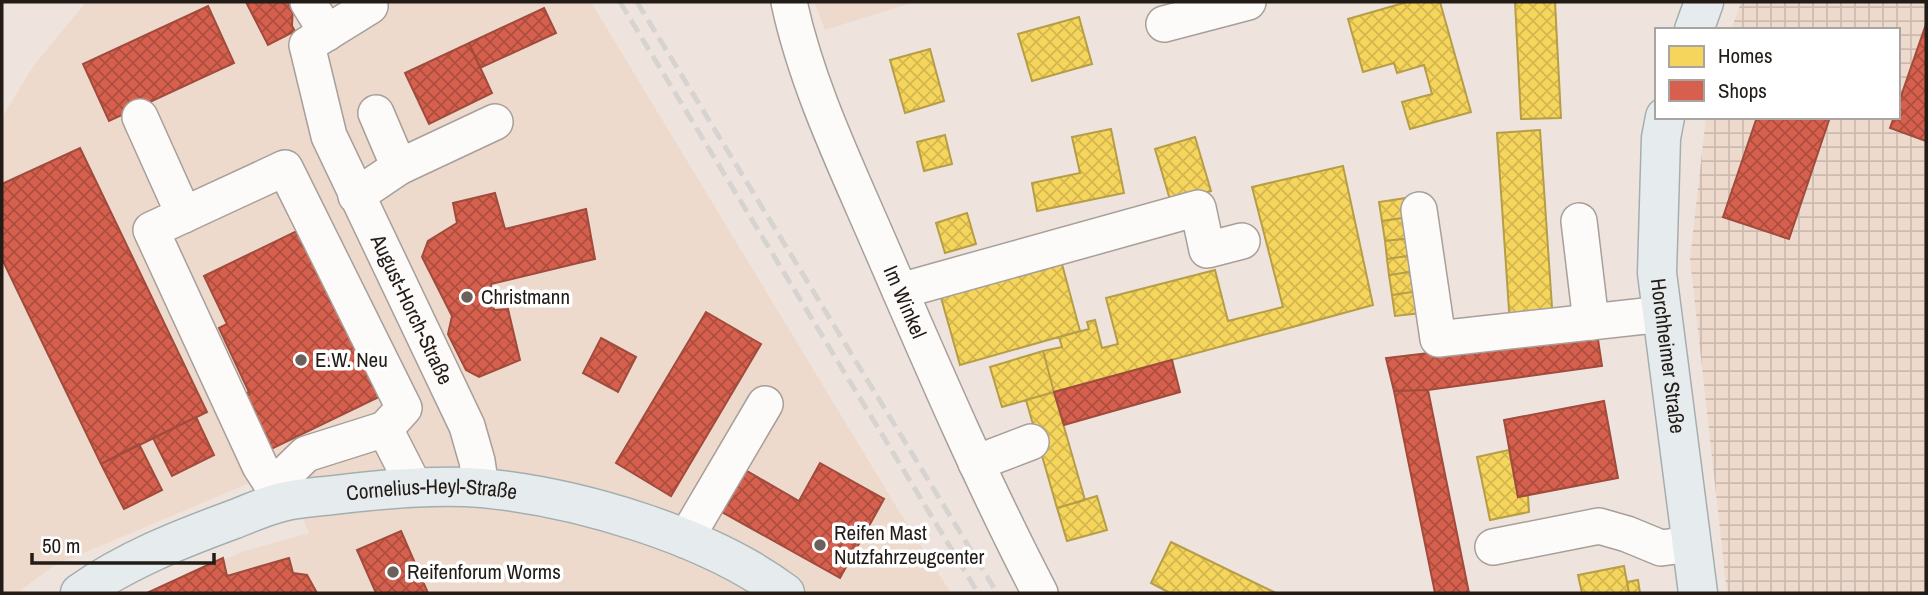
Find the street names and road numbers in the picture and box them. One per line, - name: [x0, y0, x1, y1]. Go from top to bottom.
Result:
- street label: August-Horch-Straße: [364, 229, 460, 389]
- street label: Im Winkel: [877, 261, 934, 343]
- street label: Horchheimer Straße: [1644, 277, 1692, 435]
- street label: Cornelius-Heyl-Straße: [345, 472, 519, 507]

